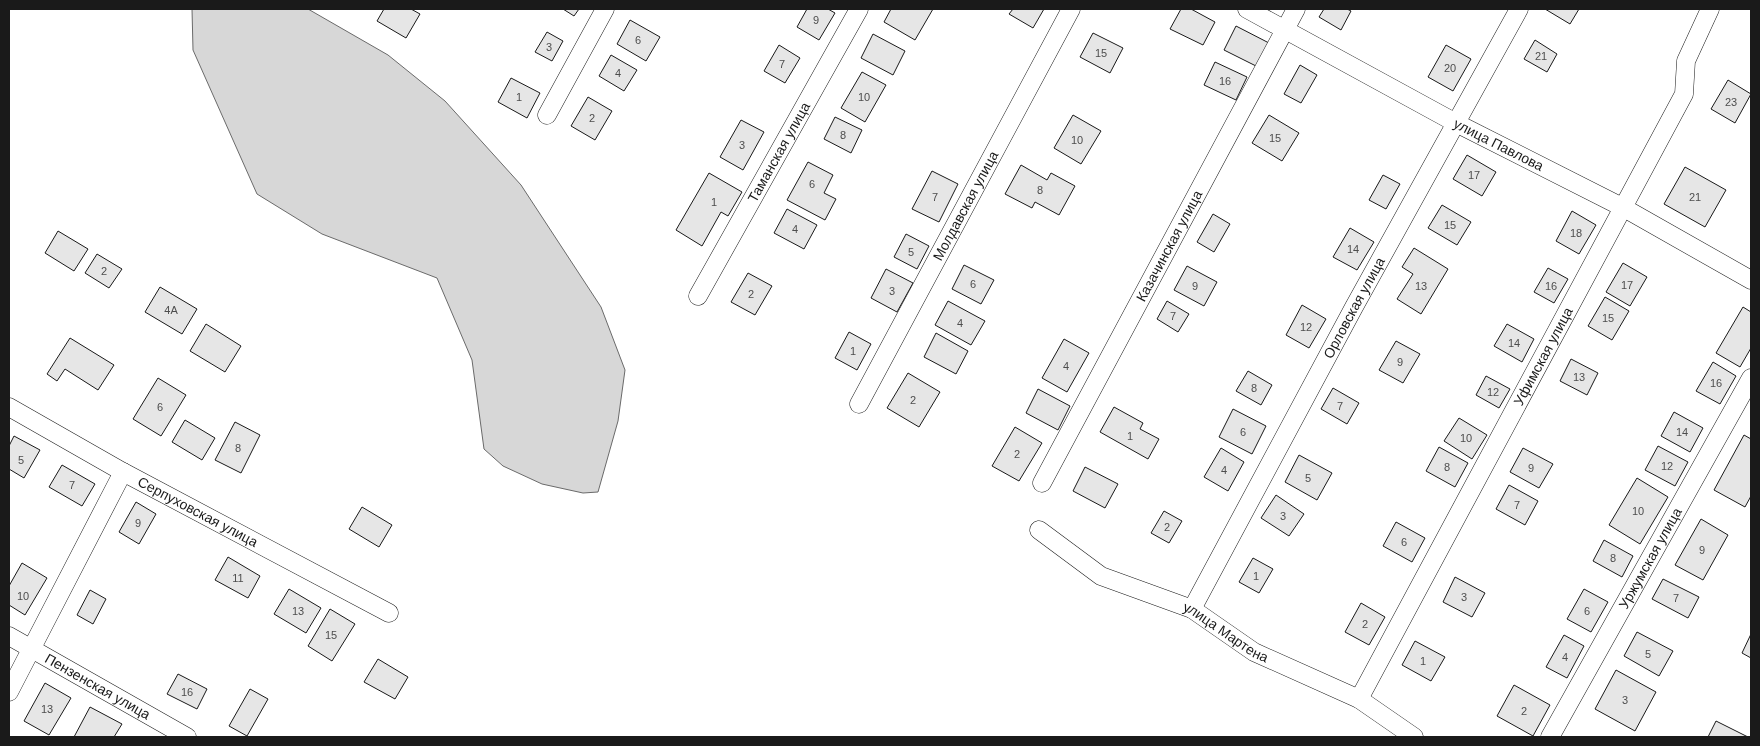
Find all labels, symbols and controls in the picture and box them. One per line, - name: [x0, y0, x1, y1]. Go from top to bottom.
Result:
- house number: 9: [813, 14, 819, 26]
- house number: 6: [635, 34, 641, 46]
- house number: 3: [546, 41, 552, 53]
- house number: 15: [1095, 47, 1107, 59]
- house number: 21: [1535, 50, 1547, 62]
- house number: 7: [779, 58, 785, 70]
- house number: 20: [1444, 62, 1456, 74]
- house number: 4: [615, 67, 621, 79]
- house number: 16: [1219, 75, 1231, 87]
- house number: 1: [516, 91, 522, 103]
- house number: 10: [858, 91, 870, 103]
- house number: 23: [1725, 96, 1737, 108]
- street label: Таманская улица: [744, 99, 813, 205]
- house number: 2: [589, 112, 595, 124]
- street label: улица Павлова: [1451, 115, 1547, 174]
- house number: 8: [840, 129, 846, 141]
- house number: 15: [1269, 132, 1281, 144]
- house number: 10: [1071, 134, 1083, 146]
- house number: 3: [739, 139, 745, 151]
- street label: Молдавская улица: [930, 148, 1001, 263]
- house number: 17: [1468, 169, 1480, 181]
- house number: 6: [809, 178, 815, 190]
- house number: 8: [1037, 184, 1043, 196]
- street label: Казачинская улица: [1133, 187, 1205, 304]
- house number: 7: [932, 191, 938, 203]
- house number: 21: [1689, 191, 1701, 203]
- house number: 1: [711, 196, 717, 208]
- house number: 15: [1444, 219, 1456, 231]
- house number: 4: [792, 223, 798, 235]
- house number: 18: [1570, 227, 1582, 239]
- house number: 14: [1347, 243, 1359, 255]
- house number: 5: [908, 246, 914, 258]
- street label: Орловская улица: [1320, 254, 1388, 361]
- house number: 2: [101, 265, 107, 277]
- house number: 6: [970, 278, 976, 290]
- house number: 17: [1621, 279, 1633, 291]
- house number: 9: [1192, 280, 1198, 292]
- house number: 13: [1415, 280, 1427, 292]
- house number: 16: [1545, 280, 1557, 292]
- house number: 3: [889, 285, 895, 297]
- house number: 2: [748, 288, 754, 300]
- house number: 4А: [164, 304, 178, 316]
- street label: Уфимская улица: [1510, 304, 1576, 408]
- house number: 7: [1170, 310, 1176, 322]
- house number: 15: [1602, 312, 1614, 324]
- house number: 4: [957, 317, 963, 329]
- house number: 12: [1300, 321, 1312, 333]
- house number: 14: [1508, 337, 1520, 349]
- house number: 1: [850, 345, 856, 357]
- house number: 9: [1397, 356, 1403, 368]
- house number: 4: [1063, 360, 1069, 372]
- house number: 13: [1573, 371, 1585, 383]
- house number: 16: [1710, 377, 1722, 389]
- house number: 8: [1251, 382, 1257, 394]
- house number: 12: [1487, 386, 1499, 398]
- house number: 2: [910, 394, 916, 406]
- house number: 7: [1337, 400, 1343, 412]
- house number: 6: [157, 401, 163, 413]
- house number: 6: [1240, 426, 1246, 438]
- house number: 14: [1676, 426, 1688, 438]
- house number: 1: [1127, 430, 1133, 442]
- house number: 10: [1460, 432, 1472, 444]
- house number: 8: [235, 442, 241, 454]
- house number: 2: [1014, 448, 1020, 460]
- house number: 5: [18, 454, 24, 466]
- house number: 12: [1661, 460, 1673, 472]
- house number: 8: [1444, 461, 1450, 473]
- house number: 9: [1528, 462, 1534, 474]
- house number: 4: [1221, 464, 1227, 476]
- house number: 5: [1305, 472, 1311, 484]
- street label: Серпуховская улица: [135, 473, 261, 550]
- house number: 7: [69, 479, 75, 491]
- house number: 7: [1514, 499, 1520, 511]
- street label: Уржумская улица: [1615, 505, 1685, 611]
- house number: 10: [1632, 505, 1644, 517]
- house number: 3: [1280, 510, 1286, 522]
- house number: 9: [135, 517, 141, 529]
- house number: 2: [1164, 521, 1170, 533]
- house number: 6: [1401, 536, 1407, 548]
- house number: 9: [1699, 544, 1705, 556]
- house number: 8: [1610, 552, 1616, 564]
- house number: 1: [1253, 570, 1259, 582]
- house number: 11: [232, 572, 244, 584]
- house number: 10: [17, 590, 29, 602]
- house number: 3: [1461, 591, 1467, 603]
- house number: 7: [1673, 592, 1679, 604]
- street label: улица Мартена: [1181, 599, 1271, 666]
- house number: 13: [292, 605, 304, 617]
- house number: 6: [1584, 605, 1590, 617]
- house number: 2: [1362, 618, 1368, 630]
- house number: 15: [325, 629, 337, 641]
- house number: 5: [1645, 648, 1651, 660]
- street label: Пензенская улица: [42, 650, 153, 723]
- house number: 4: [1562, 651, 1568, 663]
- house number: 1: [1420, 655, 1426, 667]
- house number: 16: [181, 686, 193, 698]
- house number: 3: [1622, 694, 1628, 706]
- house number: 13: [41, 703, 53, 715]
- house number: 2: [1521, 705, 1527, 717]

